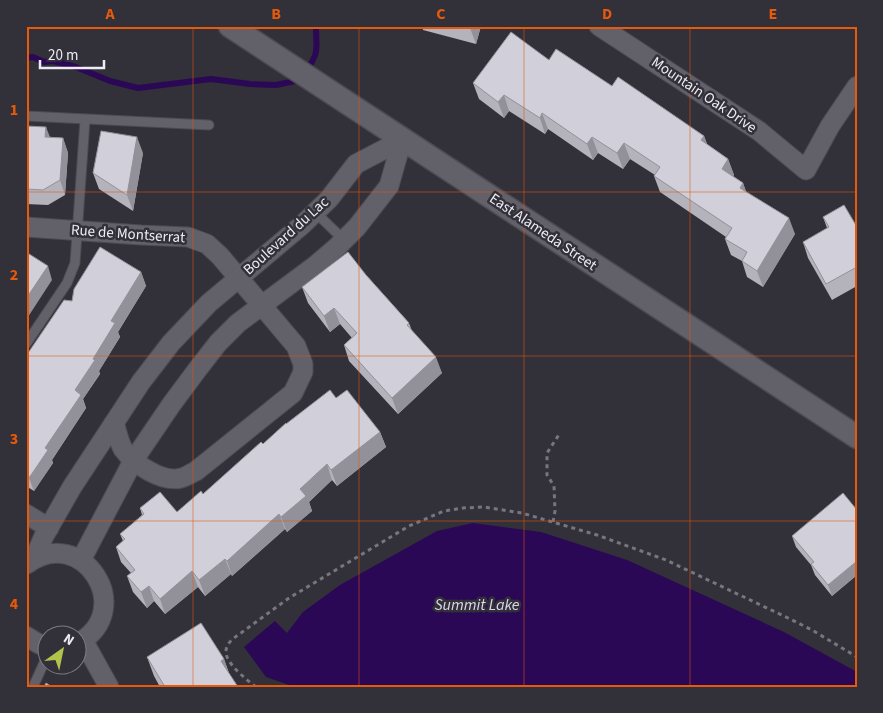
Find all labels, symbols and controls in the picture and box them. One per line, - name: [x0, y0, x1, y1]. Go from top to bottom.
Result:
- text: A: [104, 3, 115, 25]
- text: B: [271, 3, 281, 25]
- text: C: [436, 3, 446, 25]
- text: D: [602, 3, 612, 25]
- text: E: [769, 3, 777, 25]
- scale bar: [40, 38, 104, 70]
- text: 20 m: [48, 45, 78, 66]
- street label: Mountain Oak Drive: [647, 52, 761, 138]
- text: 1: [10, 99, 18, 121]
- street label: East Alameda Street: [485, 188, 601, 276]
- street label: Boulevard du Lac: [239, 192, 333, 280]
- street label: Rue de Montserrat: [70, 220, 186, 248]
- text: 2: [10, 264, 18, 286]
- text: 3: [10, 428, 18, 450]
- text: 4: [10, 593, 19, 615]
- water label: Summit Lake: [435, 594, 520, 616]
- north arrow: [38, 626, 88, 676]
- text: N: [59, 629, 78, 651]

